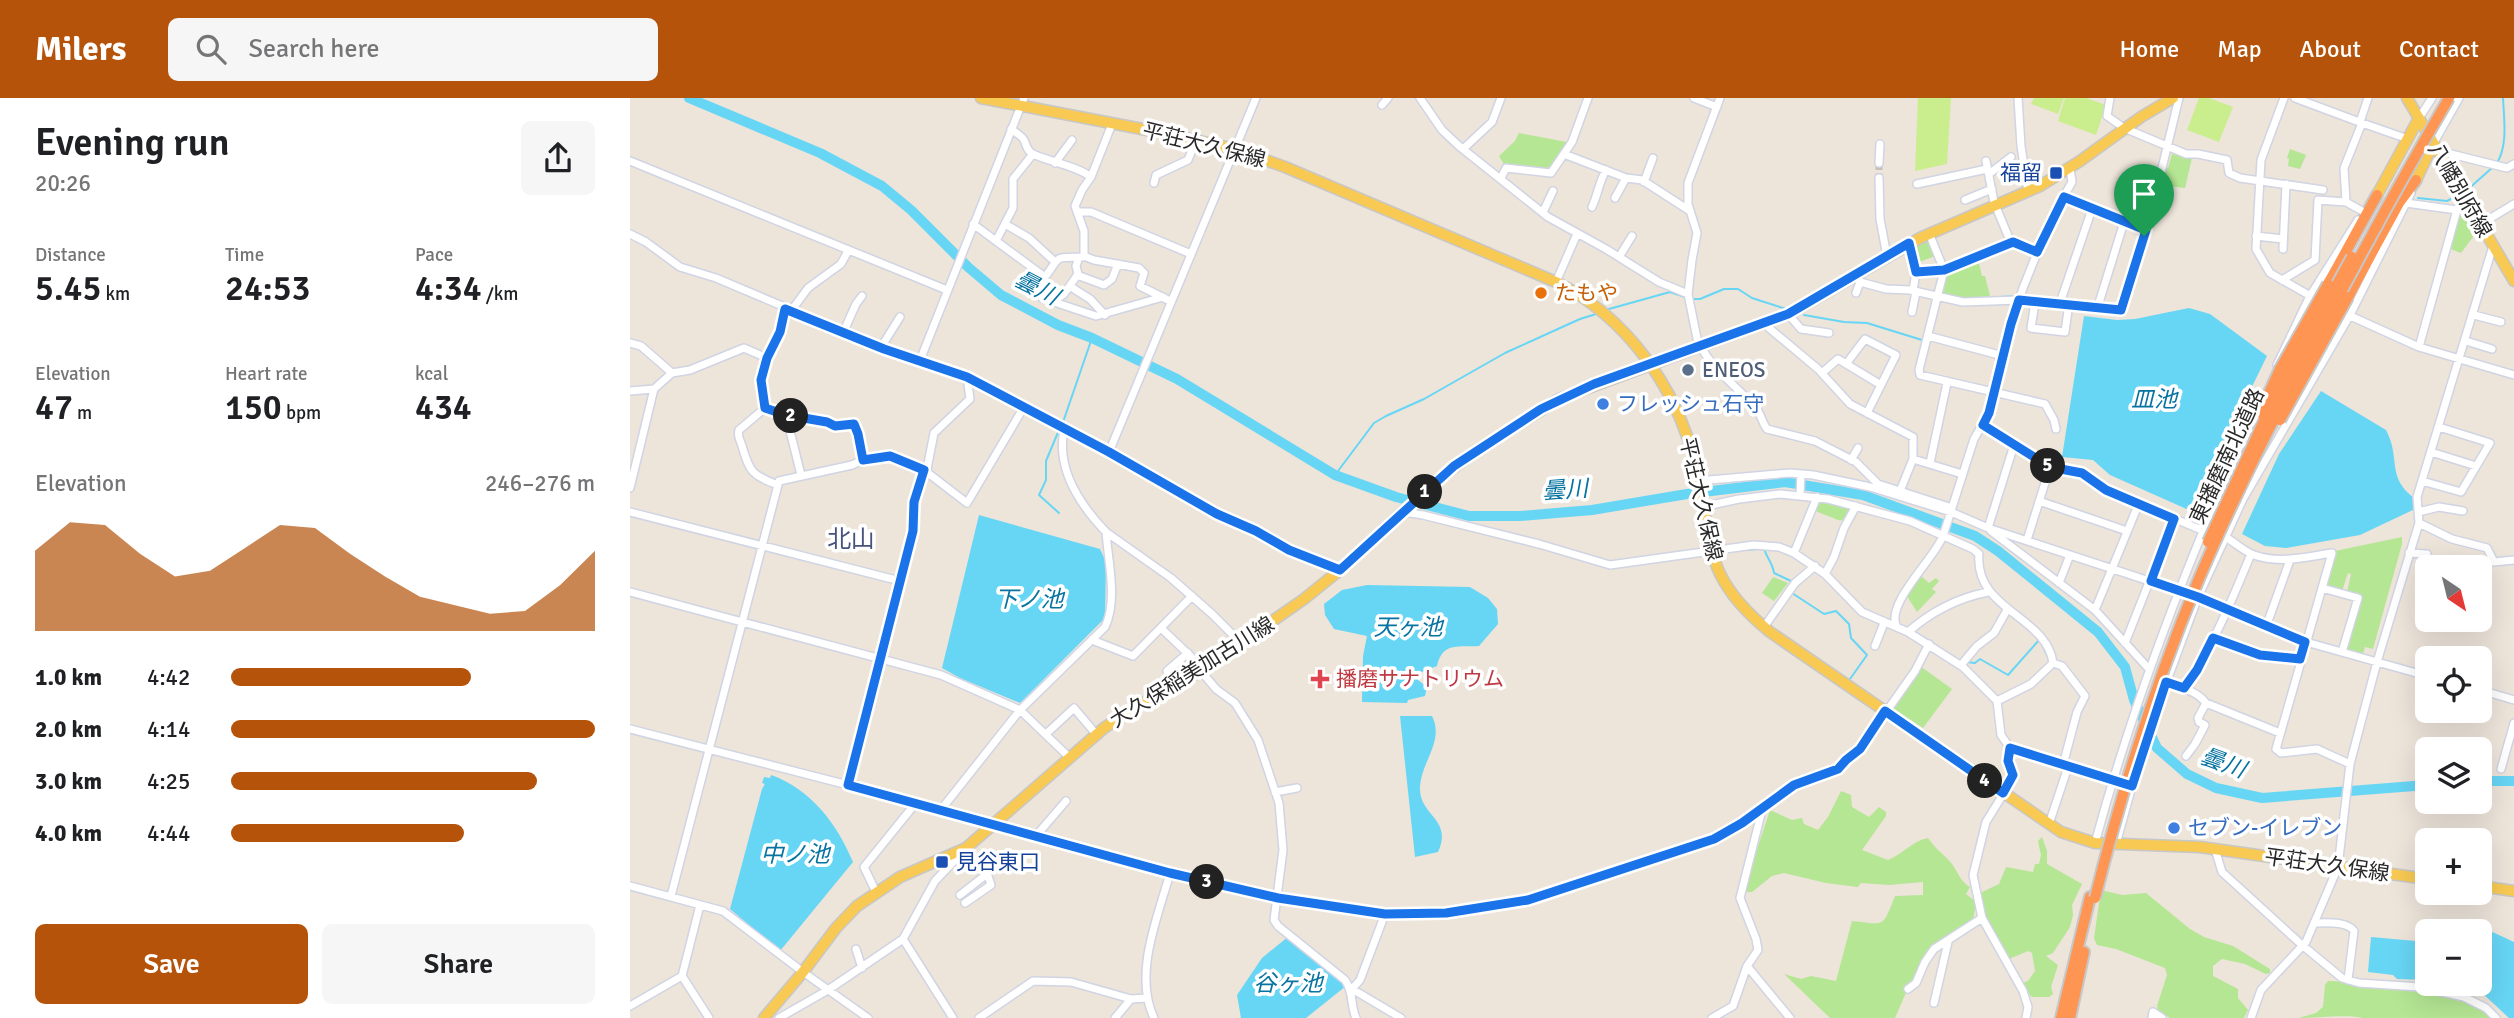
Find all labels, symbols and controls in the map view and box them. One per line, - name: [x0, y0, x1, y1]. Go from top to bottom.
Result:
- search box: [168, 18, 658, 81]
- text: Milers: [35, 29, 126, 70]
- icon: search: [192, 30, 230, 68]
- text: Search here: [248, 33, 380, 65]
- text: Home: [2119, 34, 2179, 64]
- text: Map: [2217, 34, 2262, 64]
- text: About: [2300, 34, 2361, 64]
- text: Contact: [2399, 34, 2479, 64]
- street label: 平荘大久保線: [1140, 117, 1268, 173]
- text: Evening run: [35, 119, 229, 166]
- button: share: [521, 121, 595, 195]
- street label: 八幡別府線: [2422, 138, 2498, 242]
- place label: 福留: [2000, 160, 2042, 186]
- pin: [2114, 164, 2174, 236]
- marker: 福留: [2048, 165, 2064, 181]
- text: 20:26: [35, 169, 91, 198]
- icon: arrive: [2125, 175, 2163, 213]
- text: Distance: [35, 243, 106, 267]
- text: Time: [225, 243, 264, 267]
- text: Pace: [415, 243, 453, 267]
- water label: 曇川: [1010, 265, 1067, 313]
- text: 5.45: [35, 267, 101, 310]
- text: 24:53: [225, 267, 310, 310]
- text: 4:34: [415, 267, 482, 310]
- place label: たもや: [1555, 280, 1618, 306]
- text: km: [101, 282, 130, 306]
- text: /km: [482, 282, 518, 306]
- marker: たもや: [1533, 285, 1549, 301]
- place label: ENEOS: [1702, 357, 1765, 383]
- text: Elevation: [35, 362, 111, 386]
- text: Heart rate: [225, 362, 307, 386]
- text: kcal: [415, 362, 448, 386]
- marker: ENEOS: [1680, 362, 1696, 378]
- street label: 東播磨南北道路: [2184, 384, 2270, 528]
- water label: 皿池: [2131, 385, 2179, 414]
- text: 47: [35, 386, 73, 429]
- text: 150: [225, 386, 282, 429]
- text: 434: [415, 386, 472, 429]
- place label: フレッシュ石守: [1617, 391, 1764, 417]
- marker: フレッシュ石守: [1595, 396, 1611, 412]
- pin: 2: [774, 398, 808, 434]
- text: m: [73, 401, 92, 425]
- text: bpm: [282, 401, 321, 425]
- text: 2: [785, 403, 796, 427]
- street label: 平荘大久保線: [1674, 435, 1728, 563]
- pin: 5: [2030, 448, 2066, 484]
- text: 5: [2042, 453, 2053, 477]
- text: Elevation: [35, 469, 127, 498]
- text: 246–276 m: [485, 469, 595, 498]
- pin: 1: [1408, 474, 1442, 510]
- water label: 曇川: [1541, 474, 1592, 506]
- text: 1: [1419, 479, 1430, 503]
- district label: 北山: [827, 524, 875, 554]
- north arrow: [2415, 555, 2492, 632]
- map controls: [2415, 555, 2492, 996]
- water label: 下ノ池: [995, 585, 1066, 614]
- street label: 大久保稲美加古川線: [1105, 611, 1279, 733]
- water label: 天ヶ池: [1374, 613, 1445, 642]
- button: locate: [2415, 646, 2492, 723]
- text: 1.0 km: [35, 663, 102, 692]
- text: 4:42: [147, 663, 190, 692]
- place label: 播磨サナトリウム: [1336, 666, 1504, 692]
- marker: 播磨サナトリウム: [1310, 669, 1330, 689]
- text: 2.0 km: [35, 715, 102, 744]
- text: 4:14: [147, 715, 190, 744]
- button: layers: [2415, 737, 2492, 814]
- water label: 曇川: [2196, 742, 2252, 786]
- pin: 4: [1968, 764, 2002, 798]
- text: 3.0 km: [35, 767, 102, 796]
- text: 4:25: [147, 767, 190, 796]
- text: 4: [1979, 768, 1990, 792]
- place label: セブン-イレブン: [2188, 815, 2342, 841]
- text: 4.0 km: [35, 819, 102, 848]
- text: 4:44: [147, 819, 190, 848]
- marker: セブン-イレブン: [2166, 820, 2182, 836]
- button: +: [2415, 828, 2492, 905]
- water label: 中ノ池: [761, 840, 832, 869]
- street label: 平荘大久保線: [2263, 843, 2391, 887]
- place label: 見谷東口: [956, 849, 1040, 875]
- marker: 見谷東口: [934, 854, 950, 870]
- pin: 3: [1190, 864, 1224, 900]
- text: 3: [1201, 869, 1212, 893]
- button: −: [2415, 919, 2492, 996]
- button: Save: [35, 924, 308, 1004]
- button: Share: [322, 924, 595, 1004]
- water label: 谷ヶ池: [1254, 969, 1325, 998]

